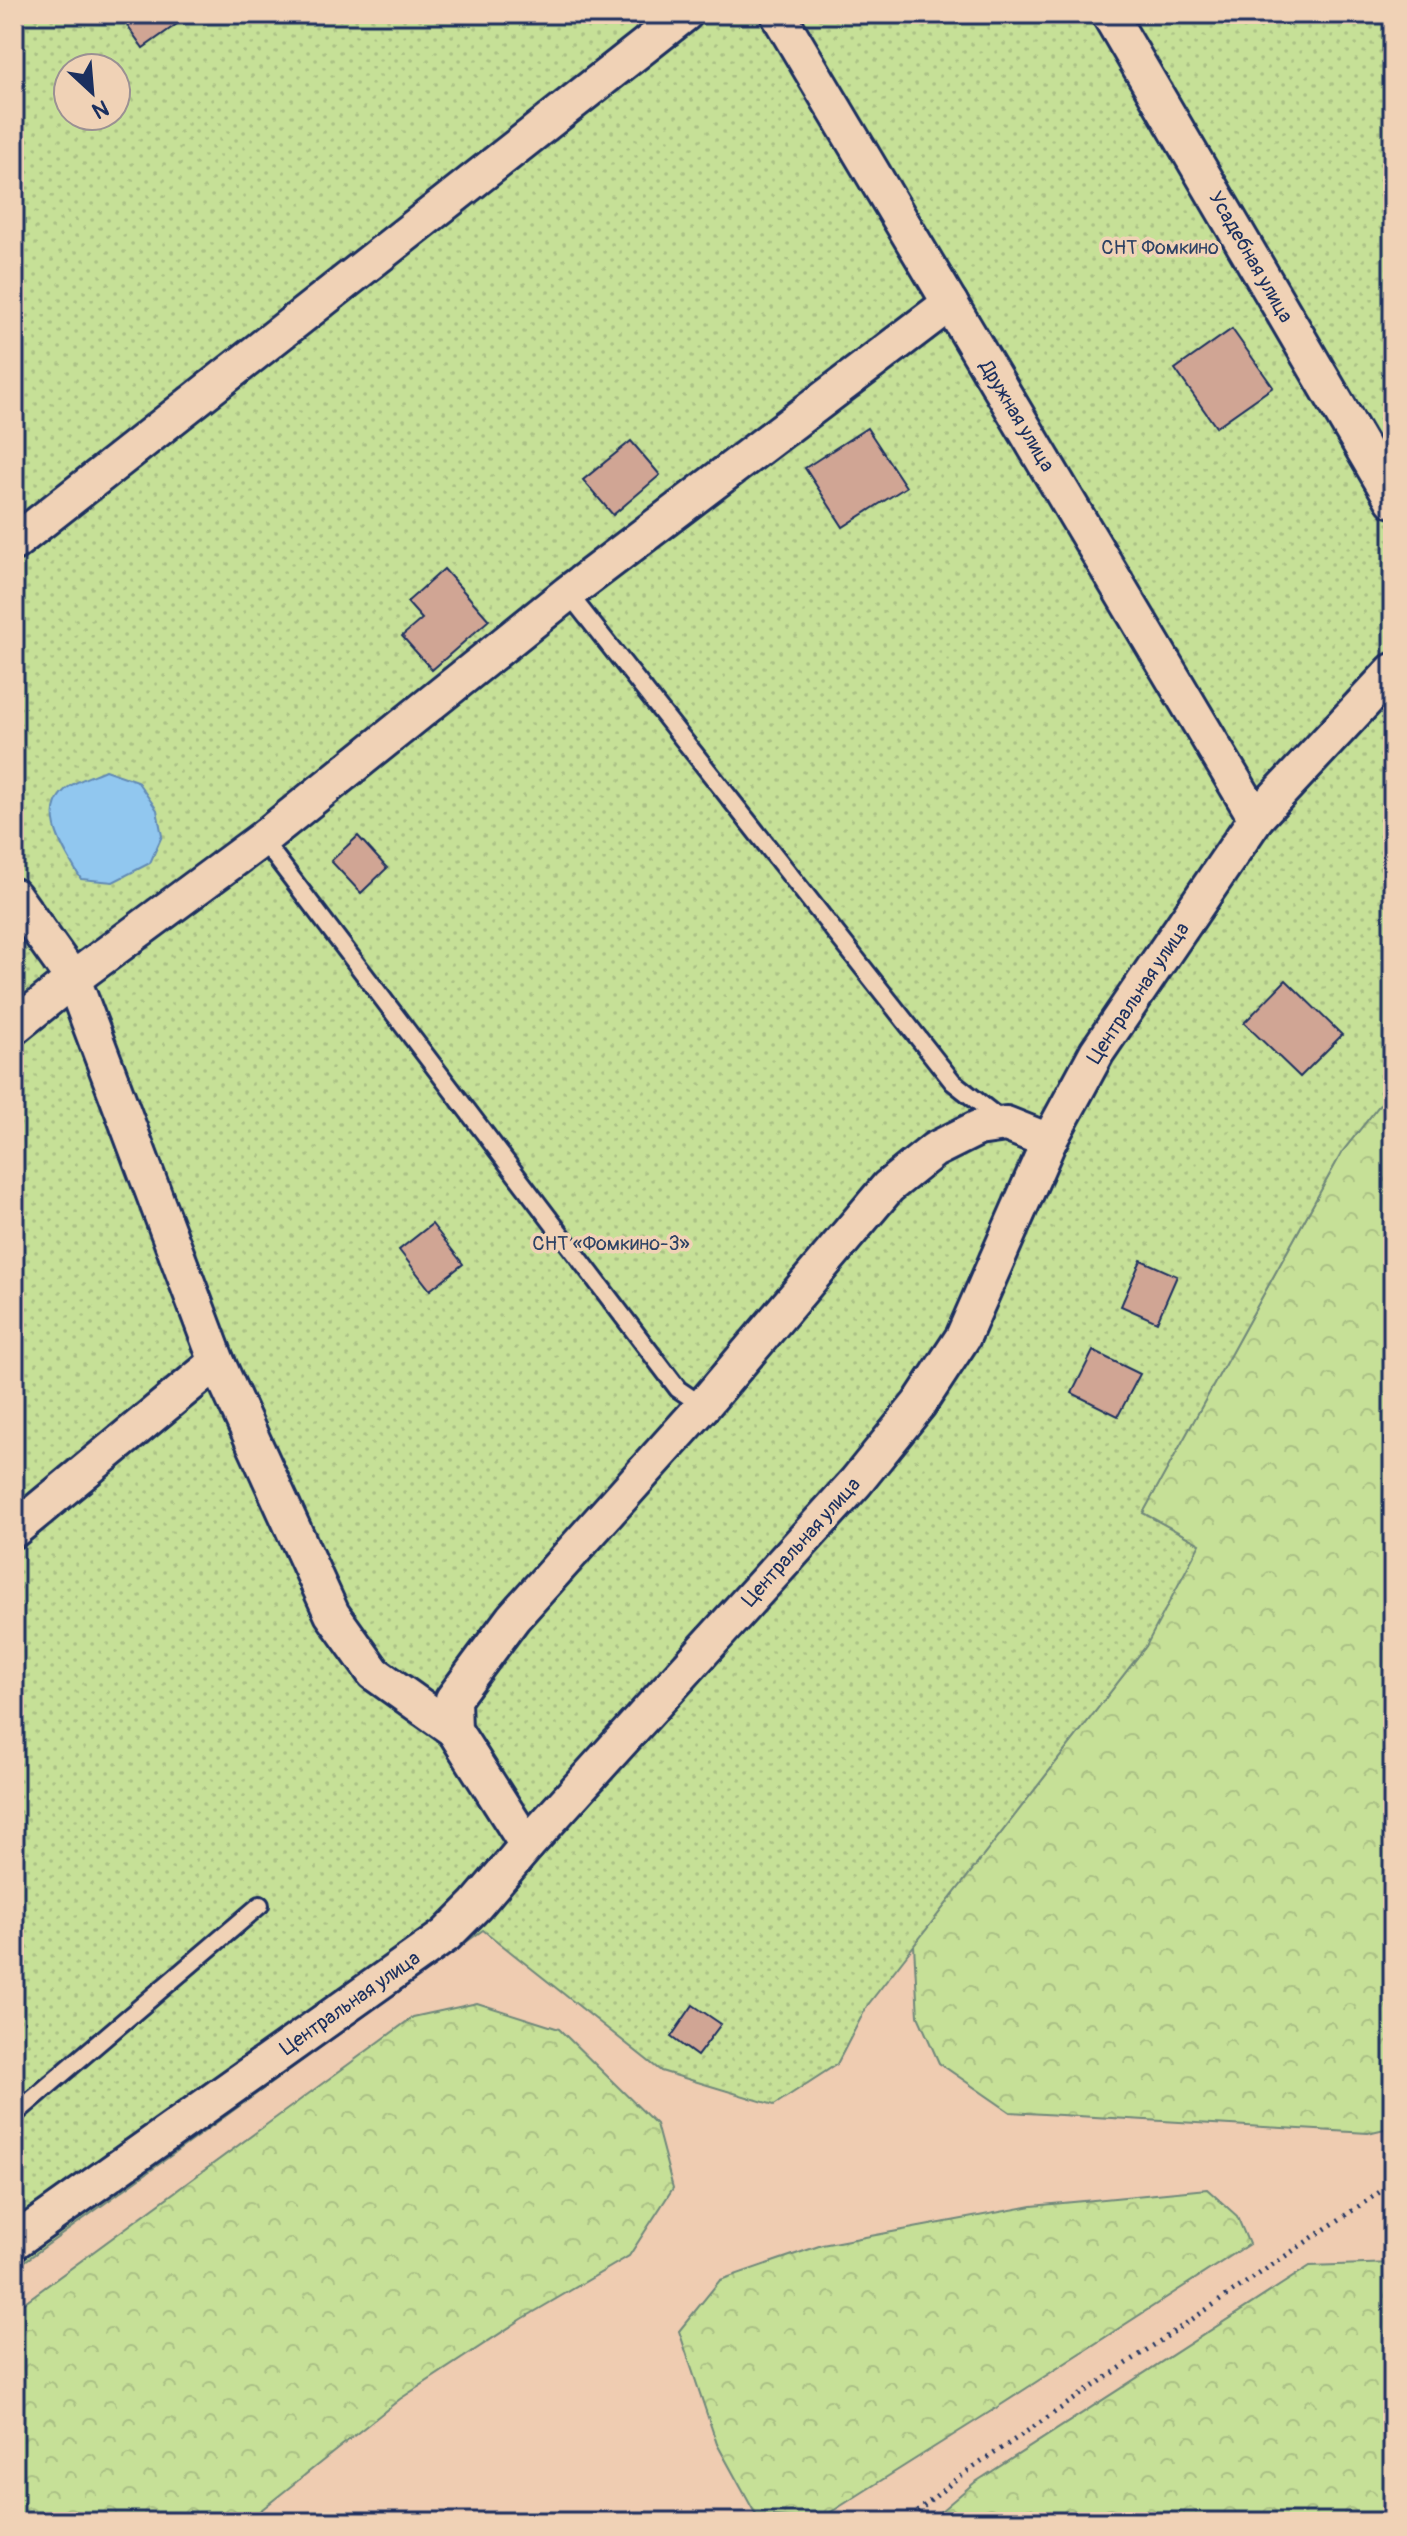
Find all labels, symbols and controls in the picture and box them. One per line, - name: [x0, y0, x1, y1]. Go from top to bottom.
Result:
- north arrow: [52, 52, 132, 132]
- text: N: [87, 93, 113, 125]
- street label: Усадебная улица: [1203, 187, 1299, 327]
- park label: СНТ Фомкино: [1101, 235, 1219, 260]
- street label: Дружная улица: [973, 355, 1060, 476]
- street label: Центральная улица: [1081, 917, 1195, 1069]
- park label: СНТ «Фомкино-3»: [532, 1231, 690, 1256]
- street label: Центральная улица: [736, 1472, 866, 1612]
- street label: Центральная улица: [275, 1945, 425, 2061]

